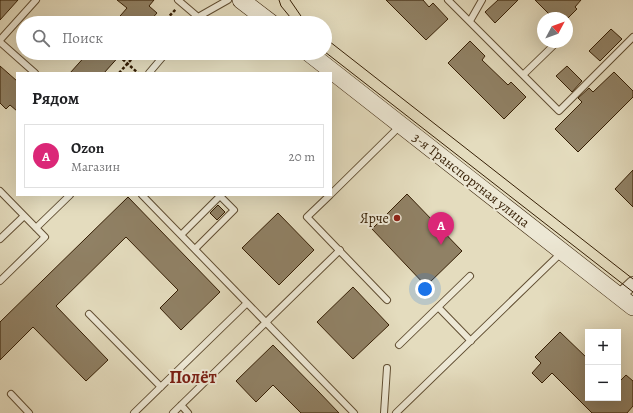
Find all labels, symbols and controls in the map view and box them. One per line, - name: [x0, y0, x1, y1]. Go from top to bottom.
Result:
- north arrow: [537, 12, 573, 48]
- search box: [16, 16, 332, 60]
- icon: search: [30, 27, 52, 49]
- text: Поиск: [62, 28, 103, 48]
- text: Рядом: [32, 87, 79, 110]
- street label: 3-я Транспортная улица: [408, 128, 534, 232]
- text: Ozon: [71, 138, 104, 158]
- text: A: [42, 148, 50, 165]
- text: 20 m: [289, 148, 315, 165]
- text: Магазин: [71, 158, 120, 175]
- place label: Ярче: [360, 209, 389, 228]
- pin: A: [428, 212, 454, 245]
- marker: Ярче: [392, 213, 402, 223]
- your location: [415, 279, 435, 299]
- map controls: [585, 329, 621, 401]
- button: +: [585, 329, 621, 365]
- district label: Полёт: [169, 365, 217, 389]
- button: −: [585, 365, 621, 401]

